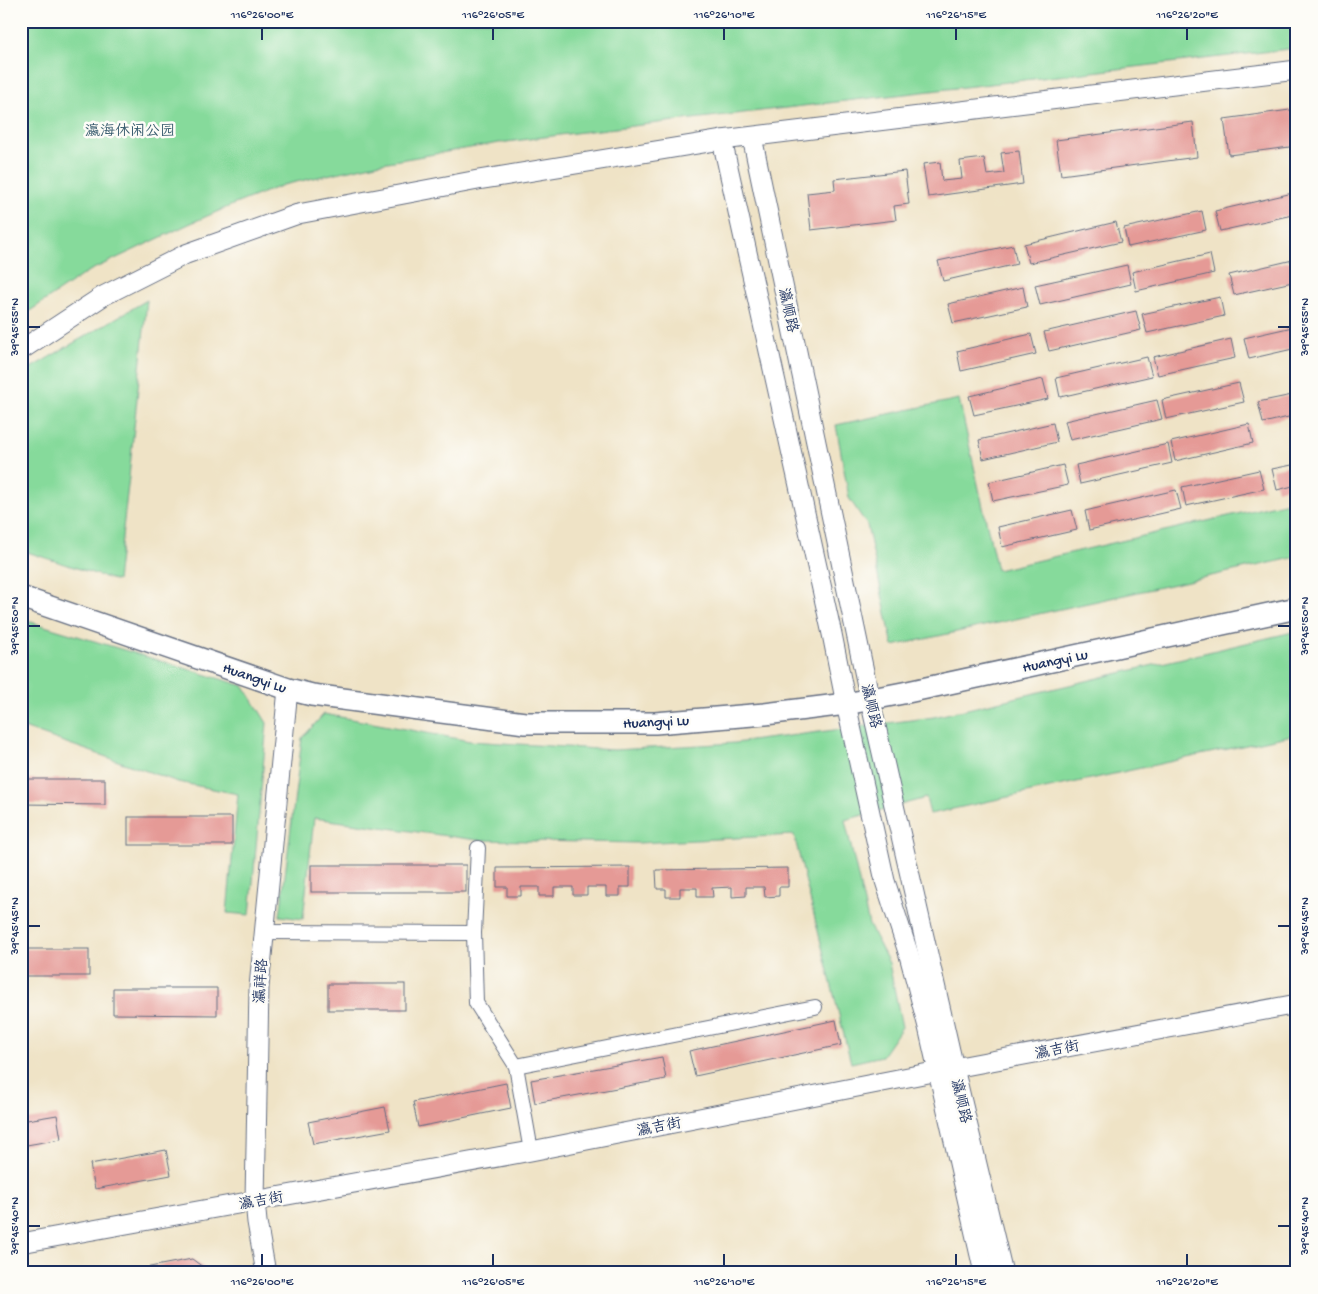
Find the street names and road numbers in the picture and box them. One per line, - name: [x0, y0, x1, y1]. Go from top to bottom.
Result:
- street label: 瀛顺路: [774, 287, 801, 334]
- street label: Huangyi Lu: [1021, 646, 1090, 678]
- street label: Huangyi Lu: [220, 660, 289, 698]
- street label: 瀛顺路: [856, 682, 884, 730]
- street label: Huangyi Lu: [623, 712, 690, 734]
- street label: 瀛祥路: [251, 958, 273, 1004]
- street label: 瀛吉街: [1034, 1038, 1081, 1064]
- street label: 瀛顺路: [946, 1077, 974, 1125]
- street label: 瀛吉街: [636, 1115, 683, 1141]
- street label: 瀛吉街: [238, 1189, 285, 1215]

